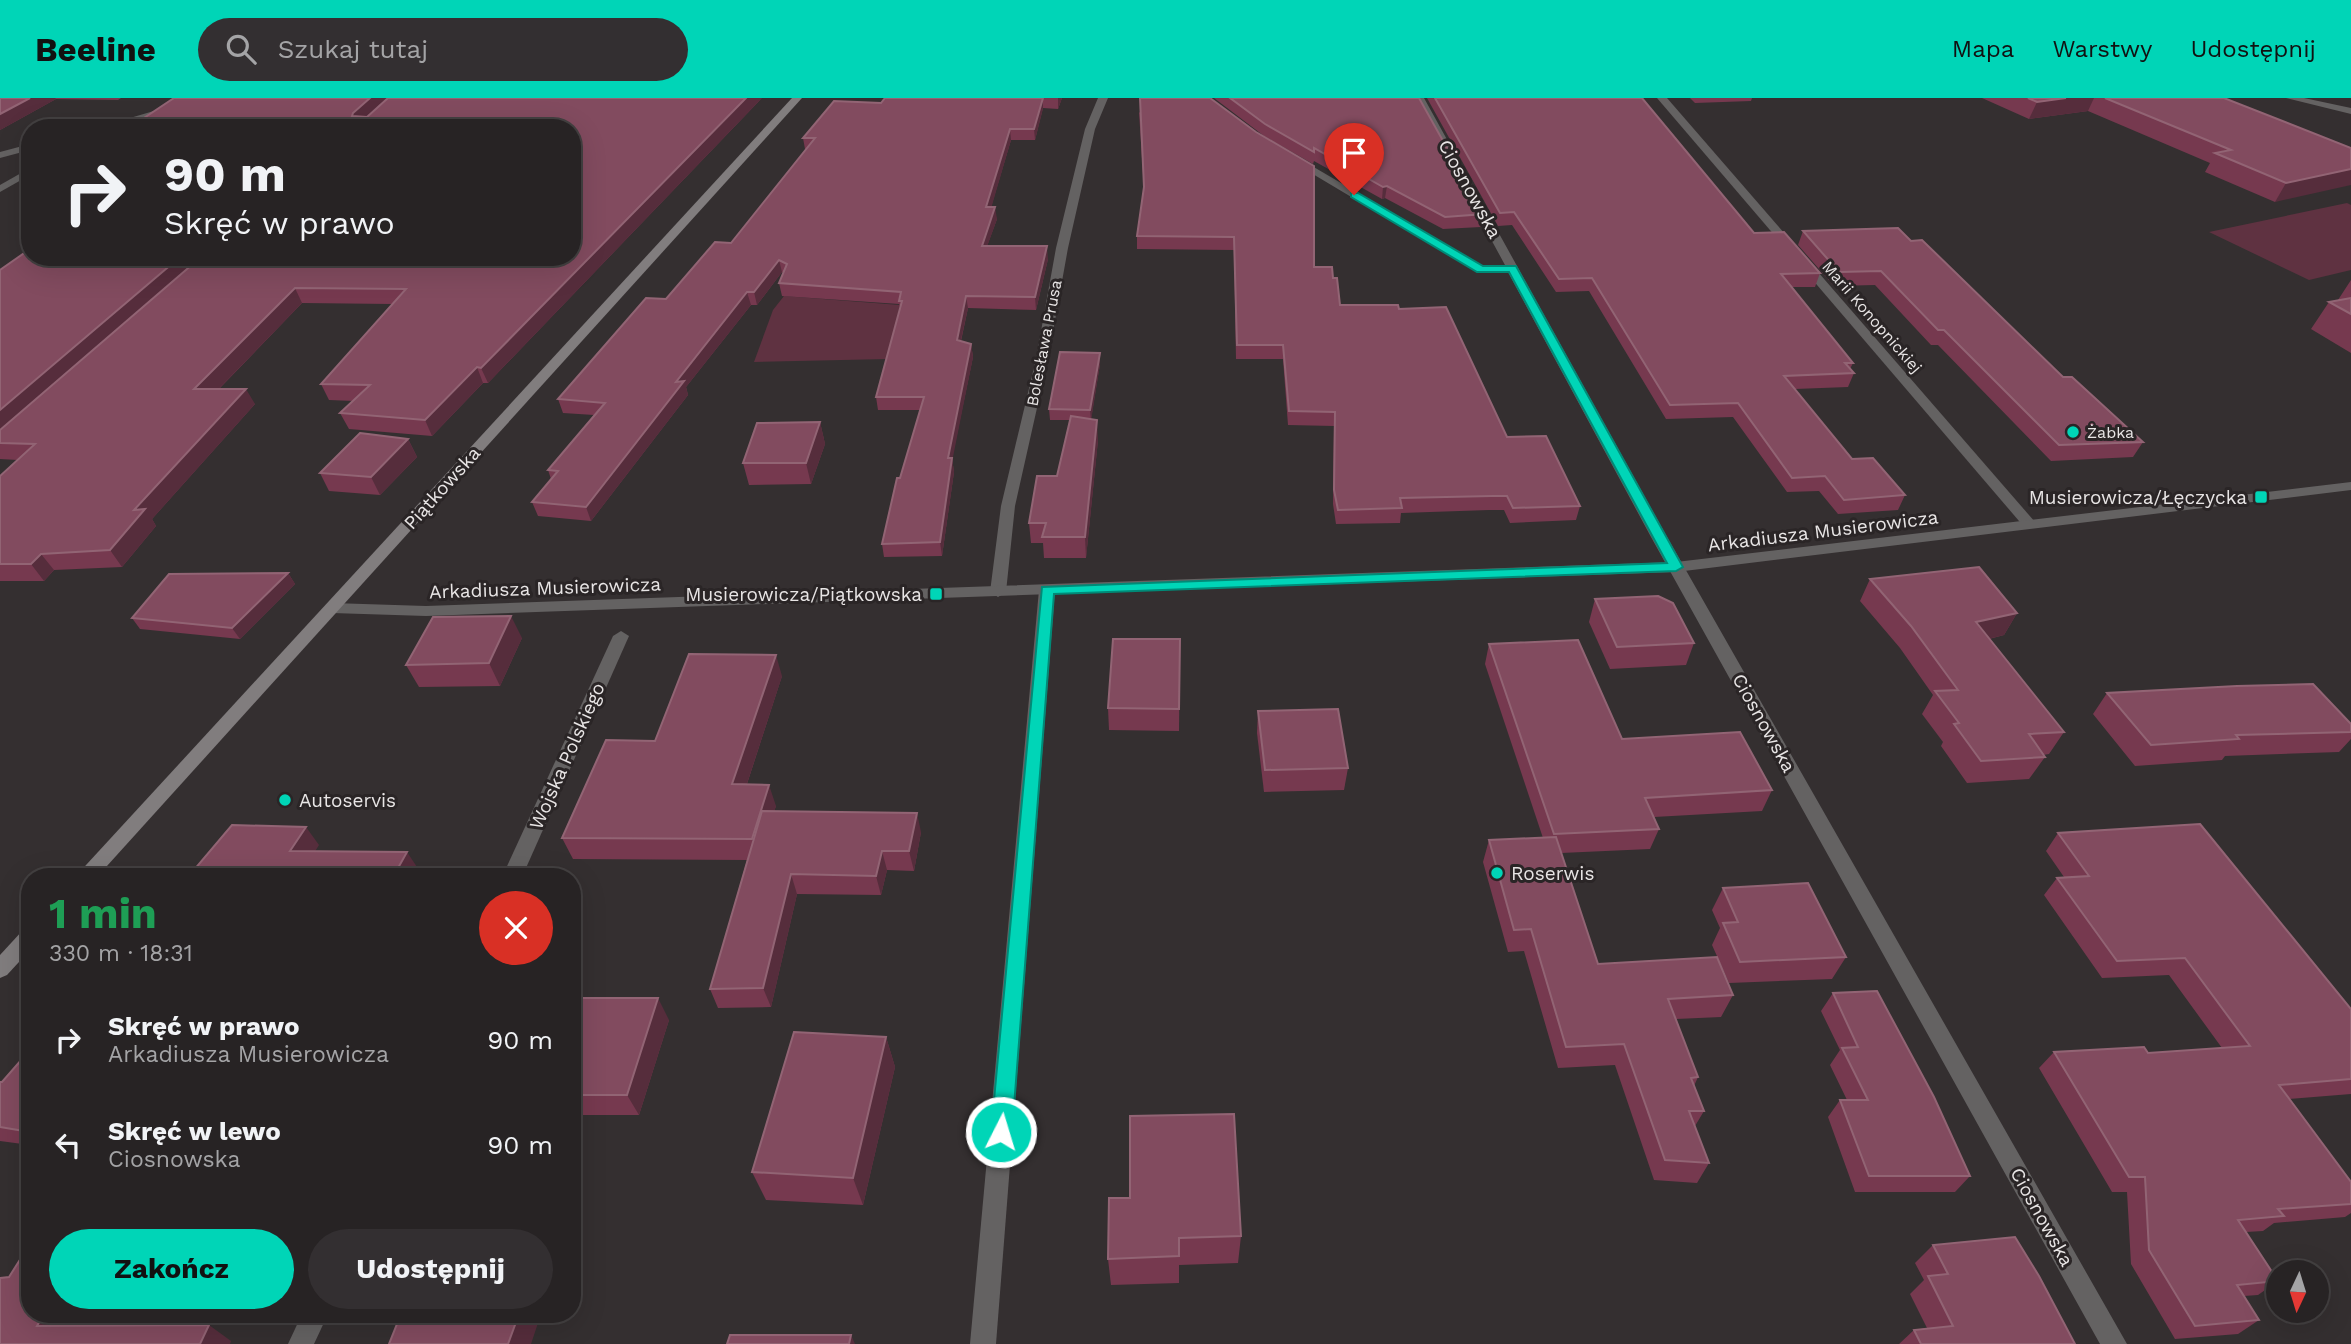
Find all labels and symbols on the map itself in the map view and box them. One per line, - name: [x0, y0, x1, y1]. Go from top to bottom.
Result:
- pin: [1324, 123, 1384, 195]
- street label: Ciosnowska: [1433, 136, 1507, 243]
- street label: Marii Konopnickiej: [1818, 257, 1926, 377]
- street label: Bolesława Prusa: [1022, 278, 1066, 408]
- place label: Żabka: [2087, 423, 2134, 442]
- marker: Żabka: [2065, 424, 2081, 440]
- street label: Piątkowska: [399, 442, 485, 534]
- place label: Musierowicza/Łęczycka: [2029, 486, 2247, 509]
- marker: Musierowicza/Łęczycka: [2253, 489, 2269, 505]
- street label: Arkadiusza Musierowicza: [1706, 505, 1940, 557]
- street label: Arkadiusza Musierowicza: [429, 572, 662, 604]
- place label: Musierowicza/Piątkowska: [685, 583, 922, 606]
- marker: Musierowicza/Piątkowska: [928, 586, 944, 602]
- street label: Ciosnowska: [1727, 670, 1801, 777]
- street label: Wojska Polskiego: [524, 679, 610, 833]
- place label: Autoservis: [299, 789, 396, 812]
- marker: Autoservis: [277, 792, 293, 808]
- place label: Roserwis: [1511, 862, 1594, 885]
- marker: Roserwis: [1489, 865, 1505, 881]
- position arrow: [964, 1095, 1038, 1169]
- street label: Ciosnowska: [2005, 1164, 2079, 1271]
- north arrow: [2266, 1260, 2329, 1323]

